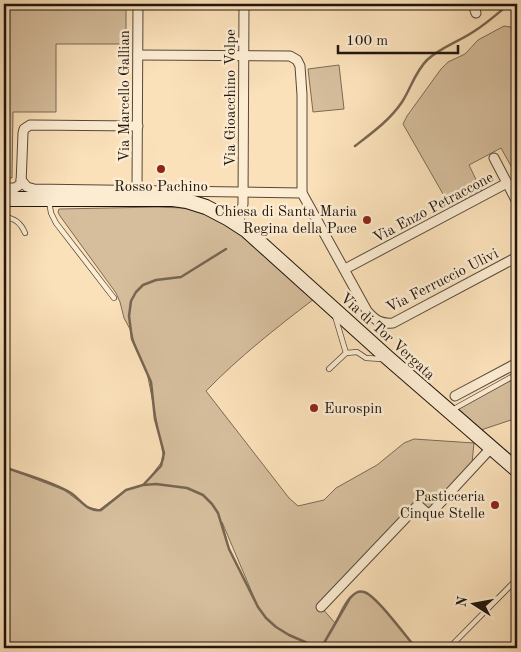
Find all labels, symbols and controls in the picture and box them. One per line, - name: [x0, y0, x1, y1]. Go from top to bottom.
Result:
- scale bar: [338, 22, 458, 54]
- street label: Via Gioacchino Volpe: [224, 29, 239, 167]
- street label: Via Marcello Gallian: [118, 30, 133, 162]
- text: 100 m: [346, 34, 388, 49]
- marker: Rosso Pachino: [155, 163, 167, 175]
- street label: Via Enzo Petraccone: [371, 170, 496, 246]
- place label: Rosso Pachino: [114, 180, 208, 195]
- place label: Chiesa di Santa Maria Regina della Pace: [214, 205, 358, 237]
- marker: Chiesa di Santa Maria Regina della Pace: [361, 214, 373, 226]
- street label: Via Ferruccio Ulivi: [384, 247, 501, 316]
- street label: Via di Tor Vergata: [337, 291, 438, 384]
- marker: Eurospin: [308, 402, 320, 414]
- place label: Eurospin: [324, 402, 382, 417]
- place label: Pasticceria Cinque Stelle: [400, 490, 486, 522]
- marker: Pasticceria Cinque Stelle: [489, 499, 501, 511]
- north arrow: [448, 580, 498, 630]
- text: N: [454, 595, 470, 608]

